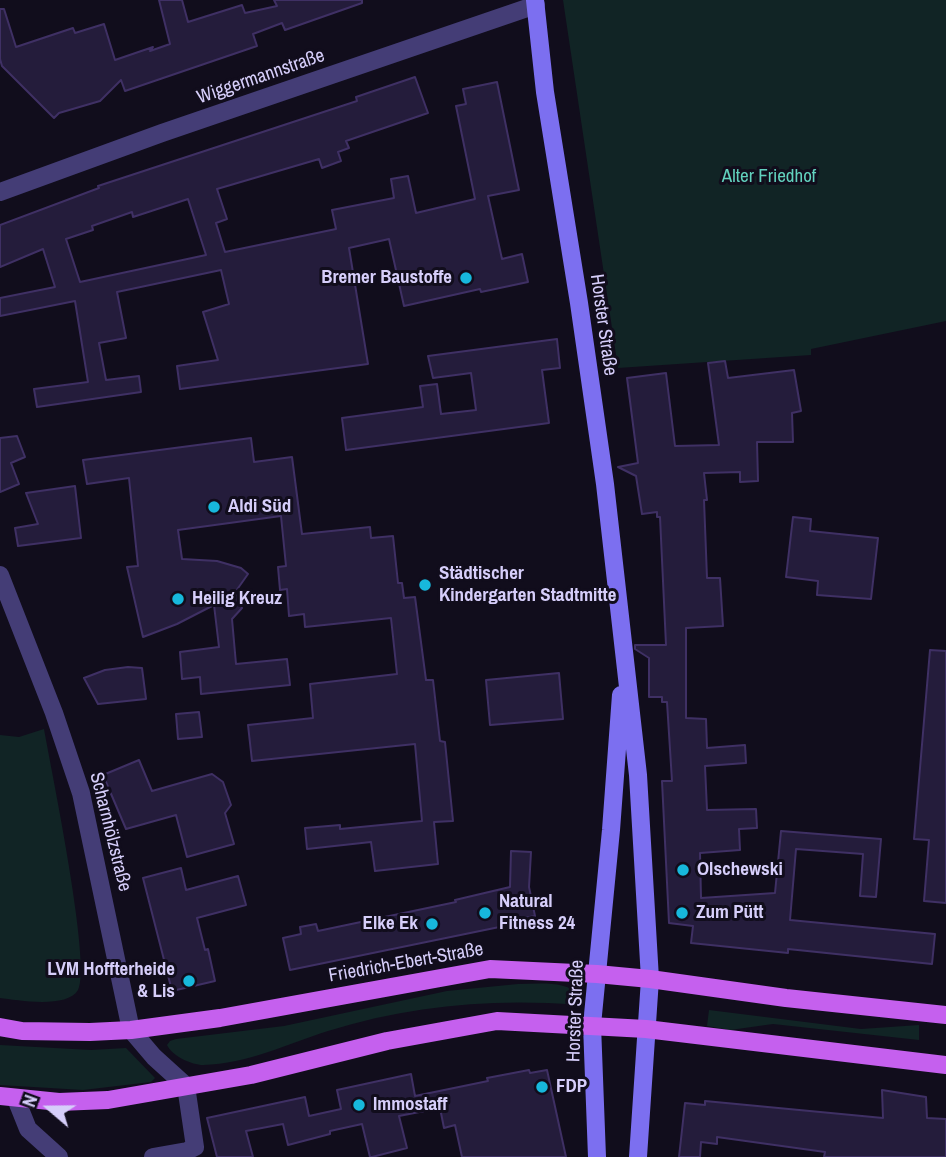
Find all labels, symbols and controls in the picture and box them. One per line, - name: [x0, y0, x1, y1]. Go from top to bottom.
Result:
- street label: Wiggermannstraße: [194, 45, 328, 109]
- park label: Alter Friedhof: [722, 166, 816, 188]
- place label: Bremer Baustoffe: [321, 267, 452, 289]
- marker: Bremer Baustoffe: [458, 270, 474, 286]
- street label: Horster Straße: [585, 273, 621, 377]
- place label: Aldi Süd: [228, 496, 291, 518]
- marker: Aldi Süd: [206, 499, 222, 515]
- place label: Städtischer Kindergarten Stadtmitte: [439, 563, 616, 607]
- marker: Städtischer Kindergarten Stadtmitte: [417, 577, 433, 593]
- place label: Heilig Kreuz: [192, 588, 282, 610]
- marker: Heilig Kreuz: [170, 591, 186, 607]
- street label: Scharnhölzstraße: [84, 770, 136, 894]
- place label: Olschewski: [697, 859, 783, 881]
- marker: Olschewski: [675, 862, 691, 878]
- place label: Natural Fitness 24: [499, 891, 575, 935]
- place label: Zum Pütt: [696, 902, 764, 924]
- marker: Natural Fitness 24: [477, 905, 493, 921]
- marker: Zum Pütt: [674, 905, 690, 921]
- place label: Elke Ek: [363, 913, 418, 935]
- marker: Elke Ek: [424, 916, 440, 932]
- street label: Friedrich-Ebert-Straße: [327, 938, 485, 988]
- place label: LVM Hoffterheide & Lis: [47, 959, 175, 1003]
- street label: Horster Straße: [563, 960, 589, 1062]
- marker: LVM Hoffterheide & Lis: [181, 973, 197, 989]
- north arrow: [14, 1073, 84, 1143]
- place label: FDP: [556, 1076, 587, 1098]
- marker: FDP: [534, 1079, 550, 1095]
- text: N: [15, 1091, 43, 1111]
- place label: Immostaff: [373, 1094, 447, 1116]
- marker: Immostaff: [351, 1097, 367, 1113]

